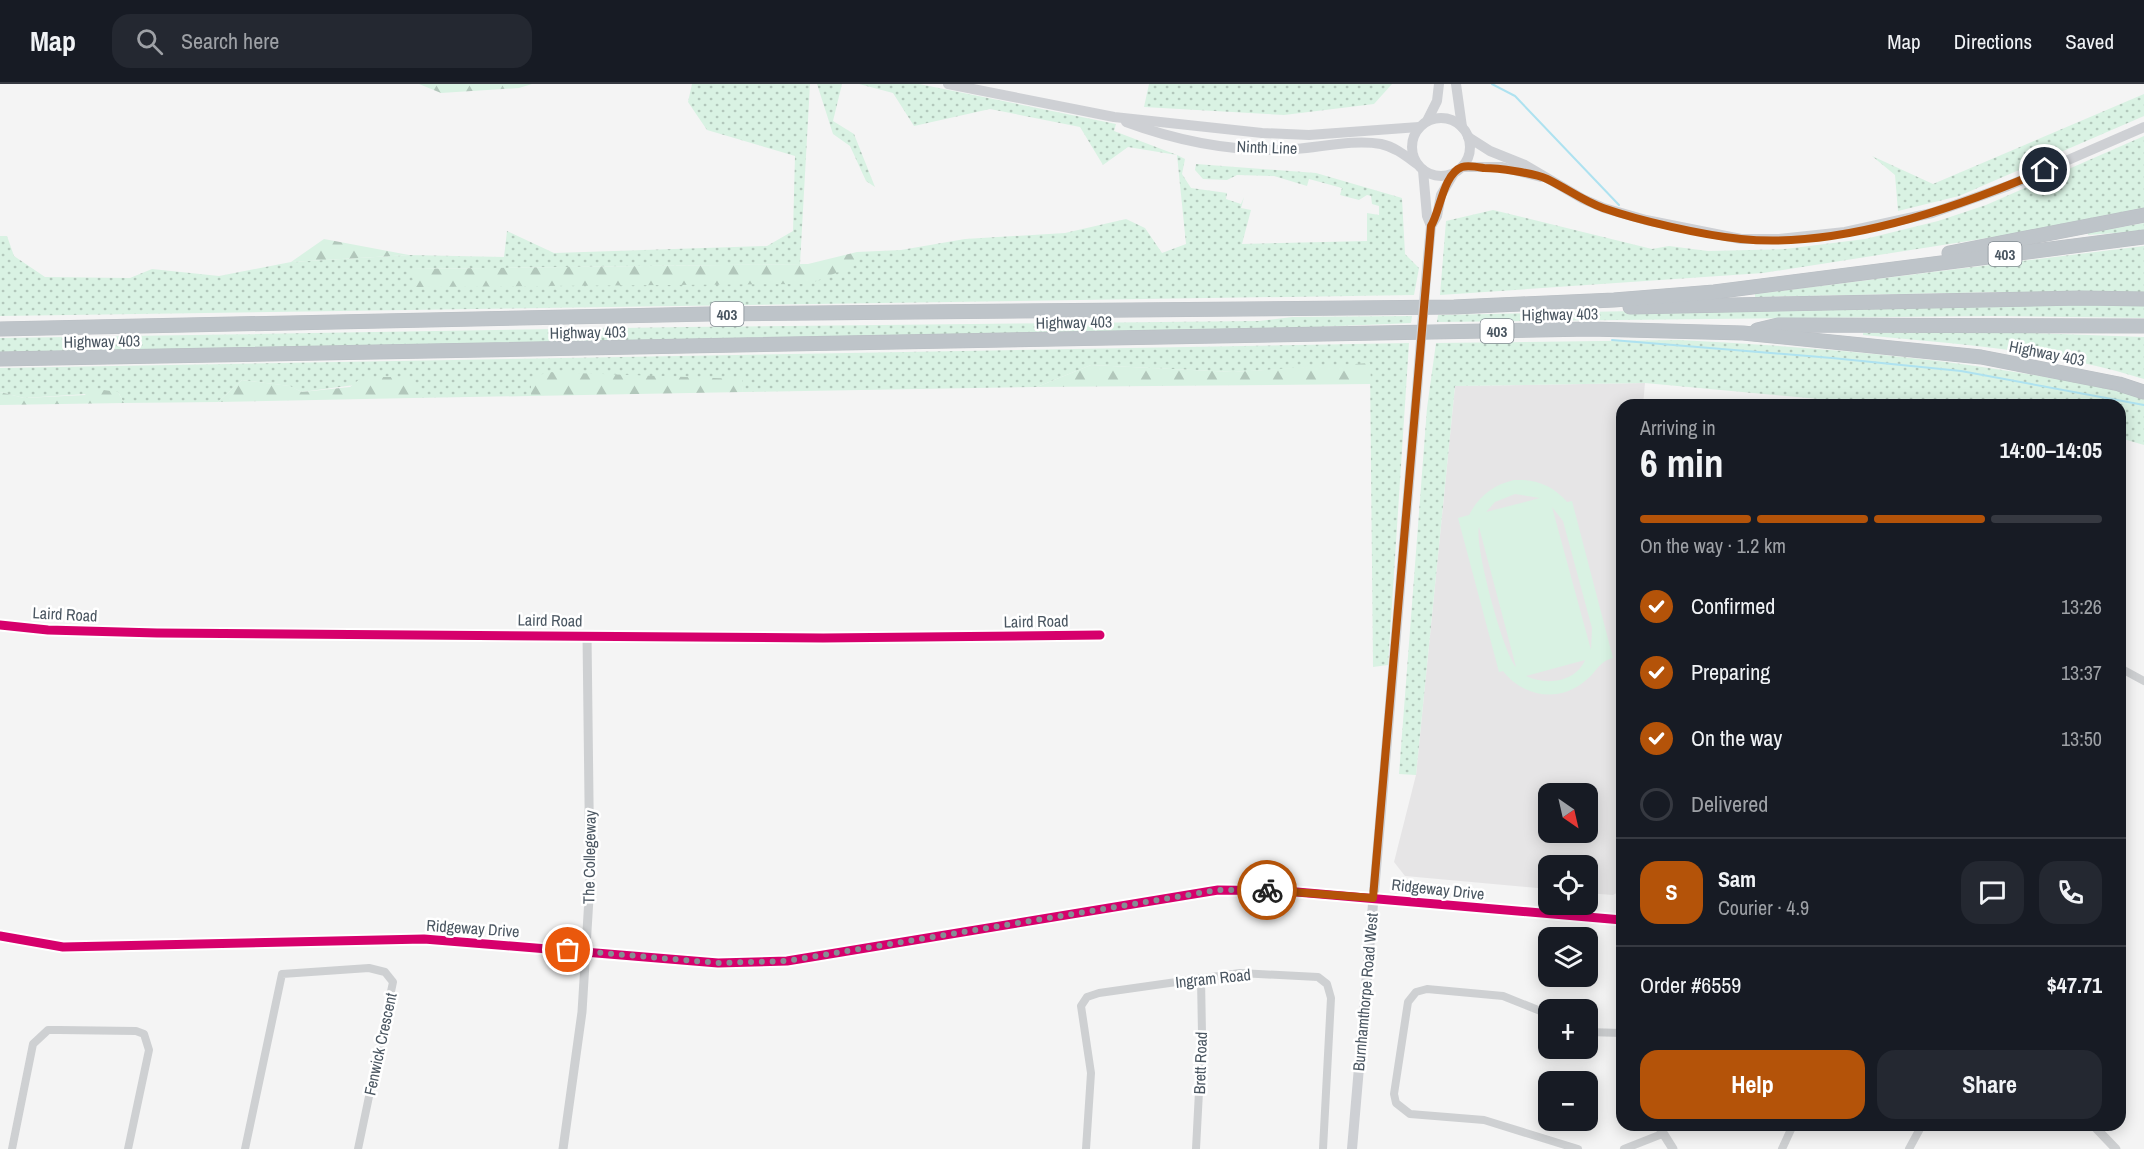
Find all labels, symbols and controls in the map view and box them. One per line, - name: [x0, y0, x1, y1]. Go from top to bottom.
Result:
- search box: [112, 14, 532, 68]
- text: Map: [30, 22, 76, 60]
- icon: search: [133, 25, 166, 58]
- text: Search here: [181, 26, 279, 56]
- text: Map: [1887, 27, 1921, 56]
- text: Directions: [1954, 27, 2032, 56]
- text: Saved: [2065, 27, 2114, 56]
- street label: Ninth Line: [1236, 135, 1298, 159]
- pin: [2019, 144, 2070, 195]
- icon: home: [2028, 153, 2061, 186]
- road number: 403: [1988, 242, 2022, 266]
- road number: 403: [710, 302, 744, 326]
- street label: Highway 403: [1522, 302, 1598, 326]
- street label: Highway 403: [1036, 310, 1112, 334]
- road number: 403: [1480, 319, 1514, 343]
- street label: Highway 403: [550, 320, 626, 344]
- street label: Highway 403: [64, 329, 140, 353]
- street label: Highway 403: [2007, 335, 2087, 371]
- text: Arriving in: [1640, 414, 1716, 441]
- text: 14:00–14:05: [2000, 435, 2102, 465]
- text: 6 min: [1640, 437, 1724, 489]
- text: On the way · 1.2 km: [1640, 532, 1786, 559]
- icon: check: [1640, 590, 1673, 623]
- text: Confirmed: [1691, 591, 1775, 621]
- text: 13:26: [2061, 593, 2102, 620]
- street label: Laird Road: [32, 601, 98, 627]
- street label: Laird Road: [517, 608, 583, 632]
- street label: Laird Road: [1003, 609, 1069, 633]
- icon: check: [1640, 656, 1673, 689]
- text: Preparing: [1691, 657, 1770, 687]
- text: 13:37: [2061, 659, 2102, 686]
- icon: check: [1640, 722, 1673, 755]
- text: On the way: [1691, 723, 1782, 753]
- text: 13:50: [2061, 725, 2102, 752]
- north arrow: [1538, 783, 1598, 843]
- map controls: [1538, 783, 1598, 1131]
- text: Delivered: [1691, 789, 1768, 819]
- street label: The Collegeway: [577, 809, 601, 904]
- button: locate: [1538, 855, 1598, 915]
- courier: [1237, 860, 1297, 920]
- button: chat: [1961, 861, 2024, 924]
- button: phone: [2039, 861, 2102, 924]
- text: Sam: [1718, 864, 1756, 894]
- street label: Ridgeway Drive: [1390, 873, 1486, 905]
- icon: bike: [1251, 874, 1284, 907]
- text: S: [1665, 877, 1678, 907]
- text: Courier · 4.9: [1718, 894, 1809, 921]
- street label: Burnhamthorpe Road West: [1347, 912, 1383, 1072]
- street label: Ridgeway Drive: [426, 914, 520, 942]
- pin: [542, 924, 593, 975]
- button: layers: [1538, 927, 1598, 987]
- icon: bag: [551, 933, 584, 966]
- street label: Ingram Road: [1174, 963, 1252, 993]
- text: Order #6559: [1640, 970, 1741, 1000]
- text: $47.71: [2047, 970, 2102, 1000]
- street label: Fenwick Crescent: [358, 990, 402, 1097]
- button: +: [1538, 999, 1598, 1059]
- street label: Brett Road: [1188, 1031, 1212, 1095]
- button: Help: [1640, 1050, 1865, 1119]
- button: Share: [1877, 1050, 2102, 1119]
- button: −: [1538, 1071, 1598, 1131]

